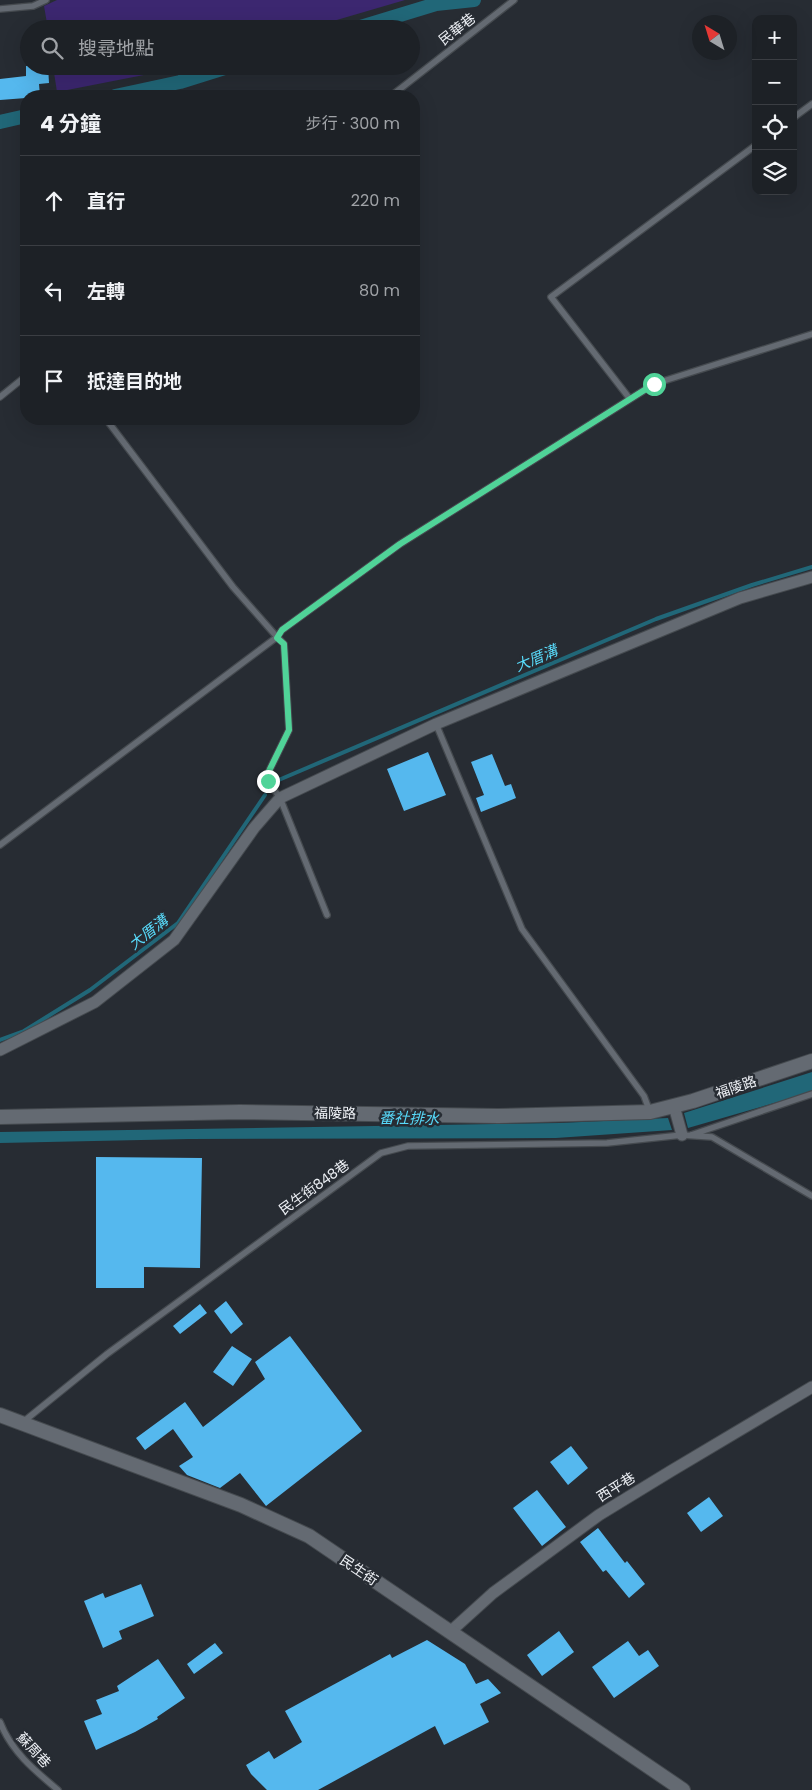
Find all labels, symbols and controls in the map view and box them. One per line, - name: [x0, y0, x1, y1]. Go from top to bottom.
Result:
- street label: 民華巷: [434, 8, 480, 50]
- north arrow: [692, 15, 737, 60]
- map controls: [752, 15, 797, 195]
- button: +: [752, 15, 797, 60]
- search box: [20, 20, 420, 75]
- icon: search: [38, 34, 66, 62]
- text: 搜尋地點: [78, 35, 154, 62]
- button: −: [752, 60, 797, 105]
- button: locate: [752, 105, 797, 150]
- text: 4 分鐘: [40, 109, 101, 138]
- text: 步行 · 300 m: [306, 112, 400, 135]
- button: layers: [752, 150, 797, 195]
- icon: ahead: [40, 187, 68, 215]
- text: 直行: [87, 188, 125, 215]
- text: 220 m: [351, 189, 400, 212]
- icon: left: [40, 277, 68, 305]
- text: 左轉: [87, 278, 125, 305]
- text: 80 m: [359, 279, 400, 302]
- icon: arrive: [40, 367, 68, 395]
- text: 抵達目的地: [87, 368, 182, 395]
- route start: [643, 373, 666, 396]
- water label: 大厝溝: [511, 639, 563, 676]
- route end: [257, 770, 280, 793]
- water label: 大厝溝: [124, 909, 174, 954]
- street label: 福陵路: [713, 1071, 759, 1103]
- street label: 福陵路: [314, 1103, 356, 1123]
- water label: 番社排水: [379, 1107, 440, 1129]
- street label: 民生街848巷: [275, 1155, 353, 1219]
- street label: 西平巷: [593, 1467, 639, 1507]
- street label: 民生街: [336, 1550, 382, 1590]
- street label: 蘇周巷: [12, 1728, 56, 1772]

